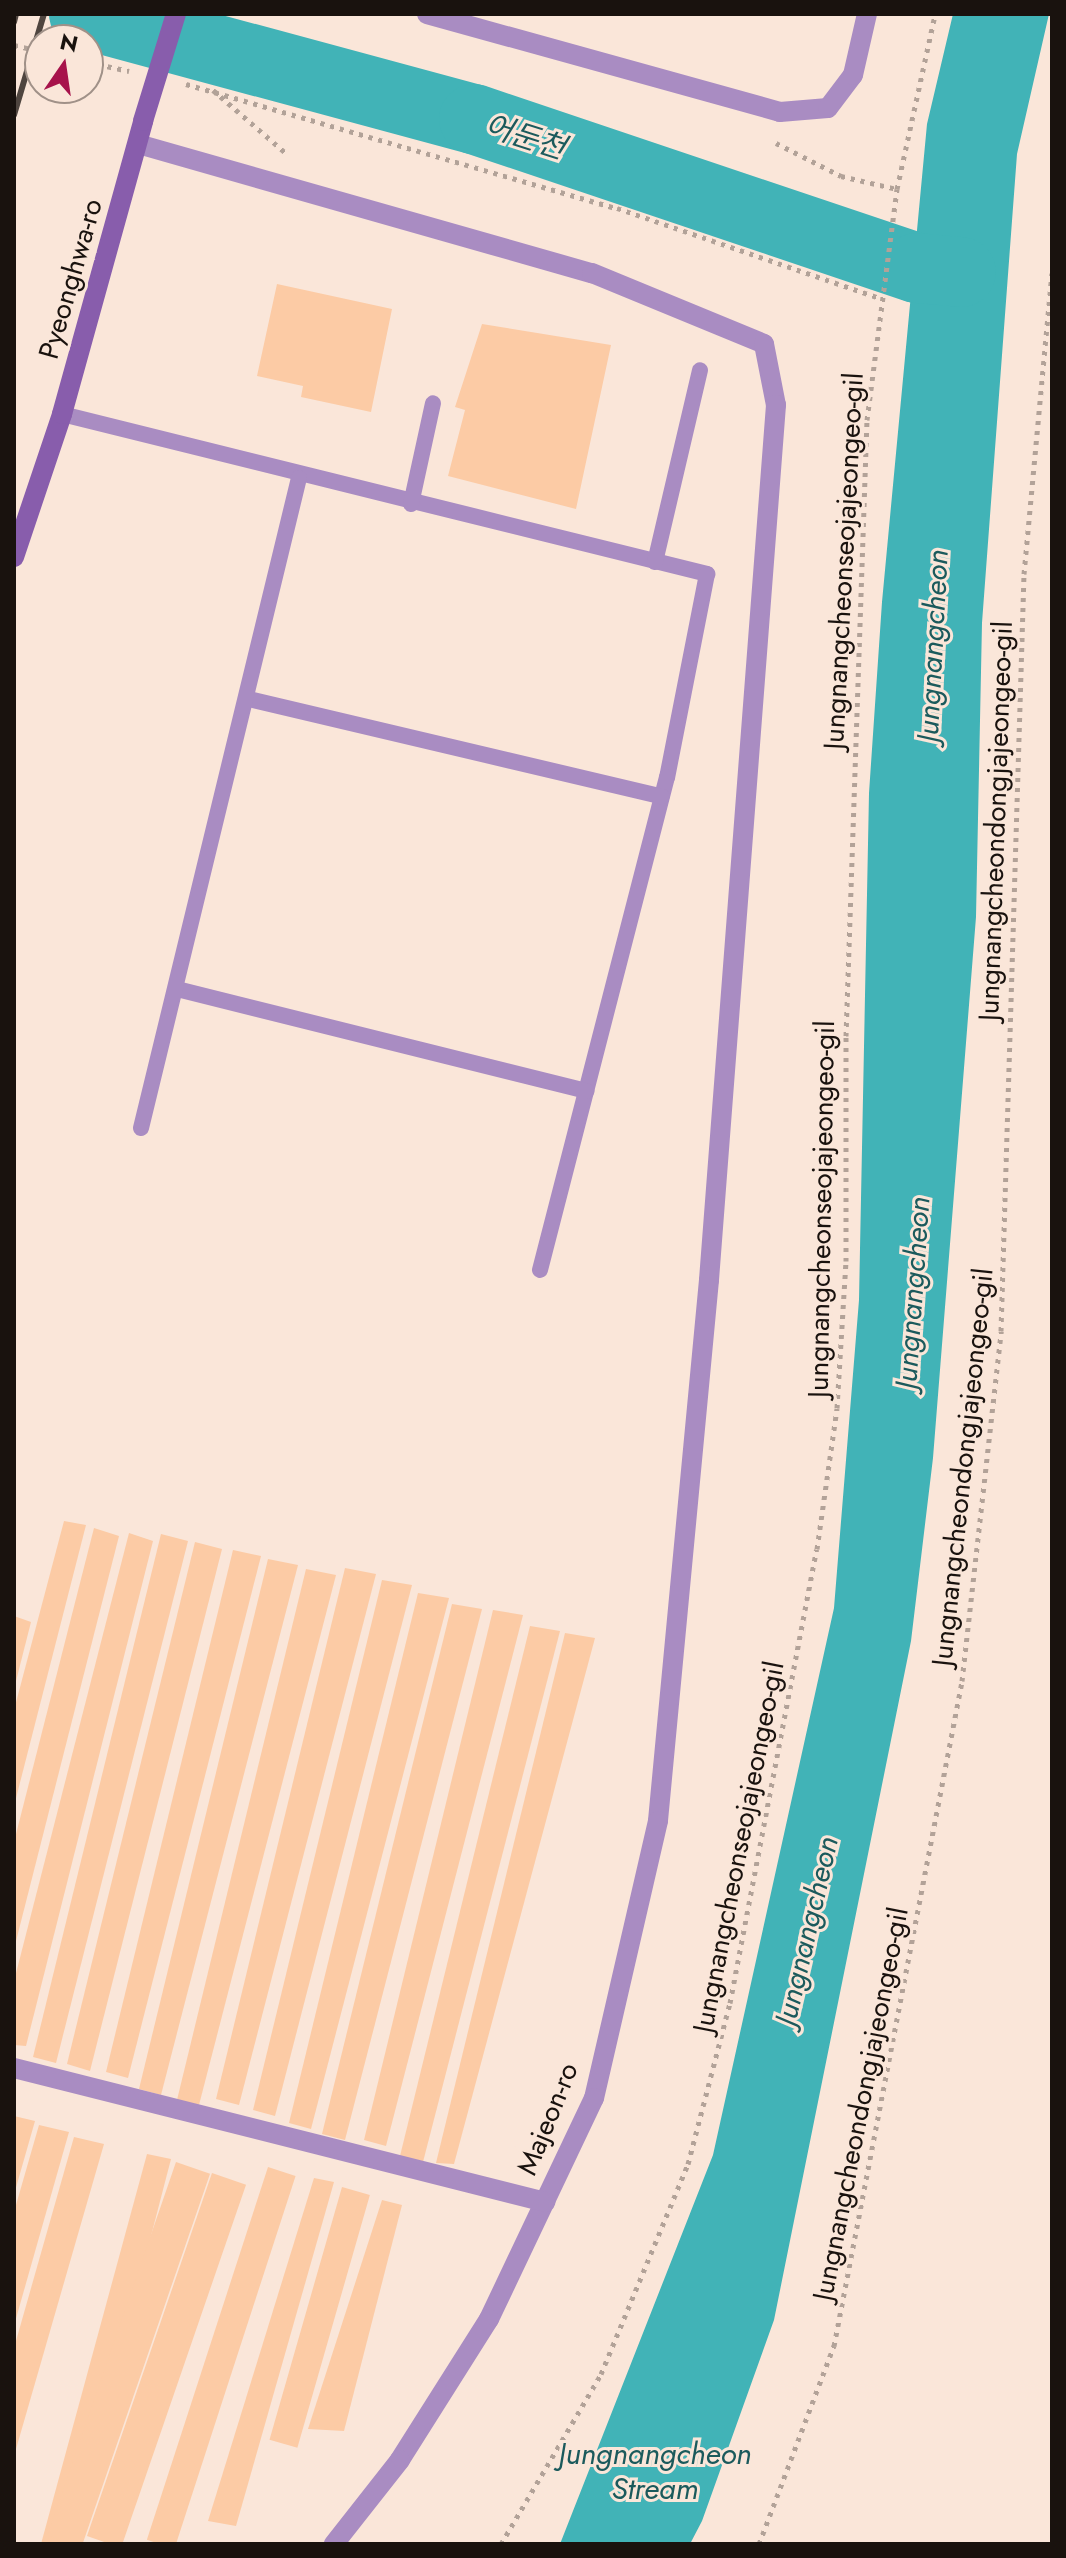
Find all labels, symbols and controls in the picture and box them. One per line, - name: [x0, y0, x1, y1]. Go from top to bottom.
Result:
- north arrow: [24, 24, 104, 104]
- text: N: [57, 25, 81, 60]
- water label: 어둔천: [480, 107, 570, 167]
- street label: Pyeonghwa-ro: [32, 195, 110, 363]
- street label: Jungnangcheonseojajeongeo-gil: [817, 372, 871, 750]
- water label: Jungnangcheon: [910, 549, 956, 743]
- street label: Jungnangcheondongjajeongeo-gil: [972, 620, 1020, 1022]
- street label: Jungnangcheonseojajeongeo-gil: [802, 1020, 842, 1398]
- water label: Jungnangcheon: [888, 1195, 938, 1391]
- street label: Jungnangcheondongjajeongeo-gil: [925, 1266, 1001, 1668]
- street label: Jungnangcheonseojajeongeo-gil: [686, 1659, 792, 2035]
- water label: Jungnangcheon: [768, 1833, 846, 2029]
- street label: Jungnangcheondongjajeongeo-gil: [806, 1904, 916, 2304]
- street label: Majeon-ro: [510, 2058, 586, 2180]
- water label: Jungnangcheon Stream: [558, 2436, 752, 2506]

